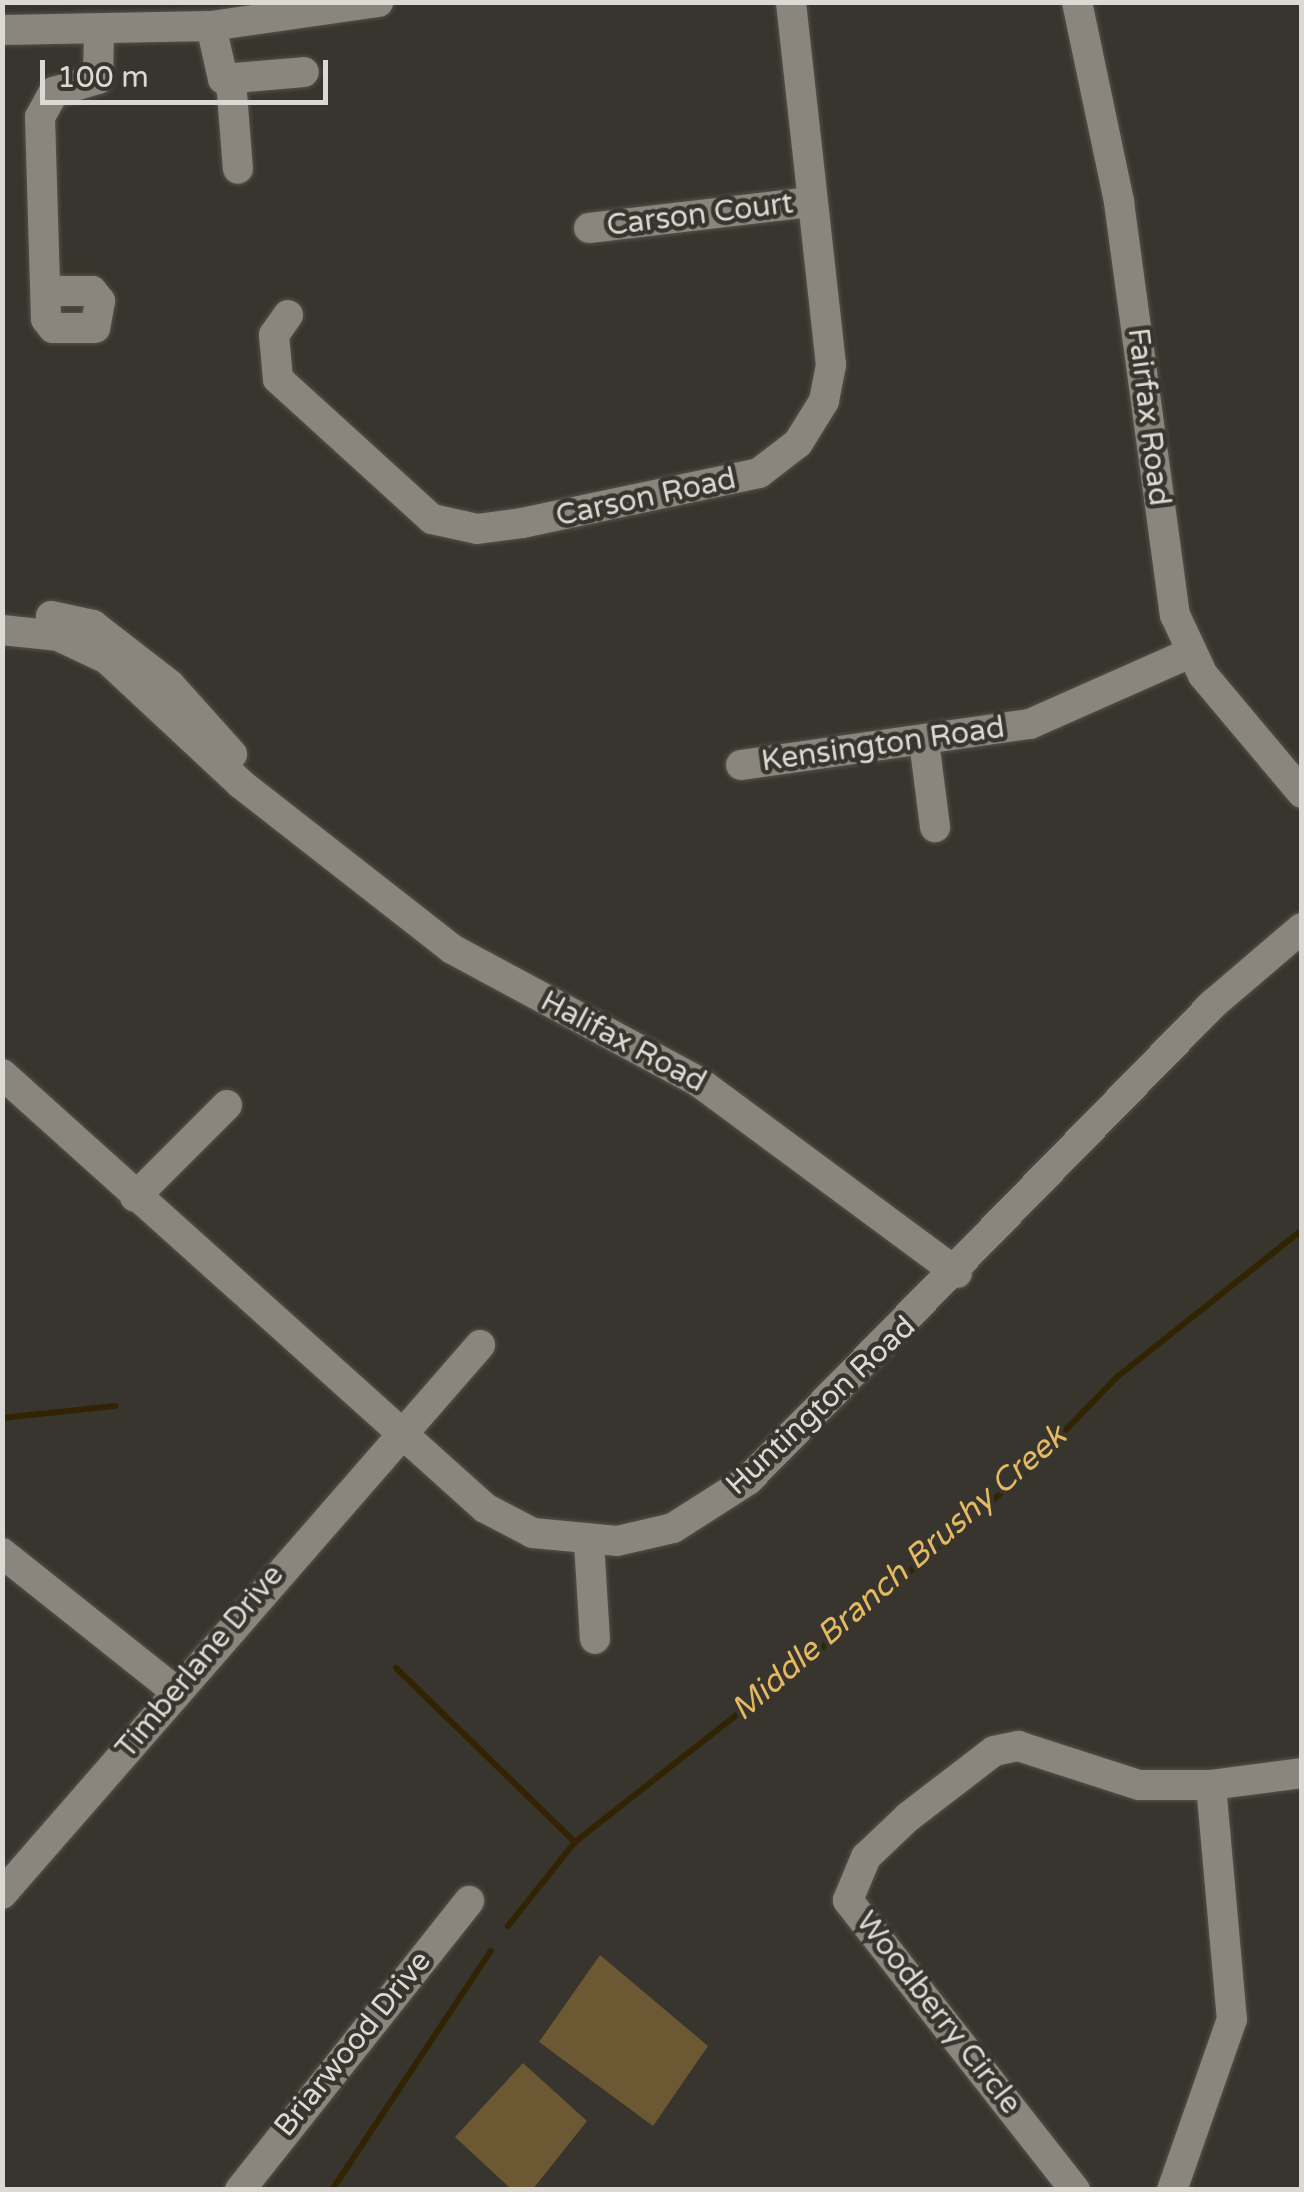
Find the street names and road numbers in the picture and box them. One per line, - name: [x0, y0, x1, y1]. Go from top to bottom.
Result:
- street label: Carson Court: [605, 186, 795, 244]
- street label: Fairfax Road: [1119, 326, 1177, 508]
- street label: Carson Road: [553, 461, 739, 535]
- street label: Kensington Road: [759, 710, 1007, 780]
- street label: Halifax Road: [534, 983, 712, 1101]
- street label: Huntington Road: [719, 1309, 923, 1503]
- street label: Timberlane Drive: [109, 1558, 291, 1766]
- street label: Woodberry Circle: [848, 1905, 1028, 2121]
- street label: Briarwood Drive: [267, 1944, 439, 2144]

